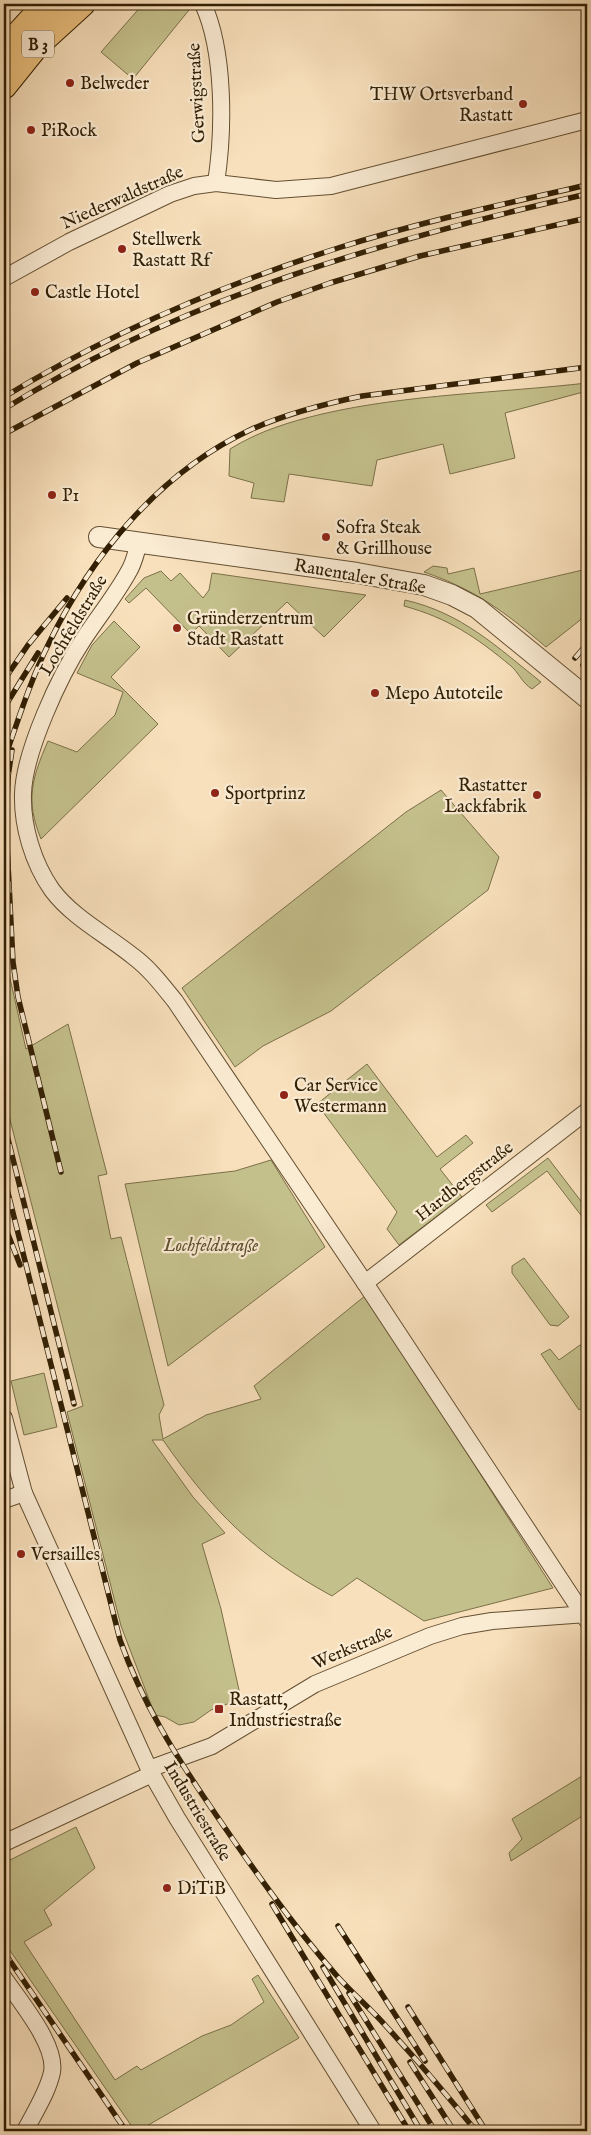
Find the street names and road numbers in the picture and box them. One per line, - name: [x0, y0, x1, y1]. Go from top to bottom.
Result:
- road number: B 3: [22, 31, 54, 58]
- street label: Gerwigstraße: [183, 42, 212, 143]
- street label: Niederwaldstraße: [58, 161, 187, 236]
- street label: Rauentaler Straße: [292, 555, 427, 600]
- street label: Lochfeldstraße: [35, 571, 113, 680]
- street label: Hardbergstraße: [411, 1137, 519, 1228]
- street label: Werkstraße: [309, 1621, 396, 1676]
- street label: Industriestraße: [158, 1757, 236, 1866]

